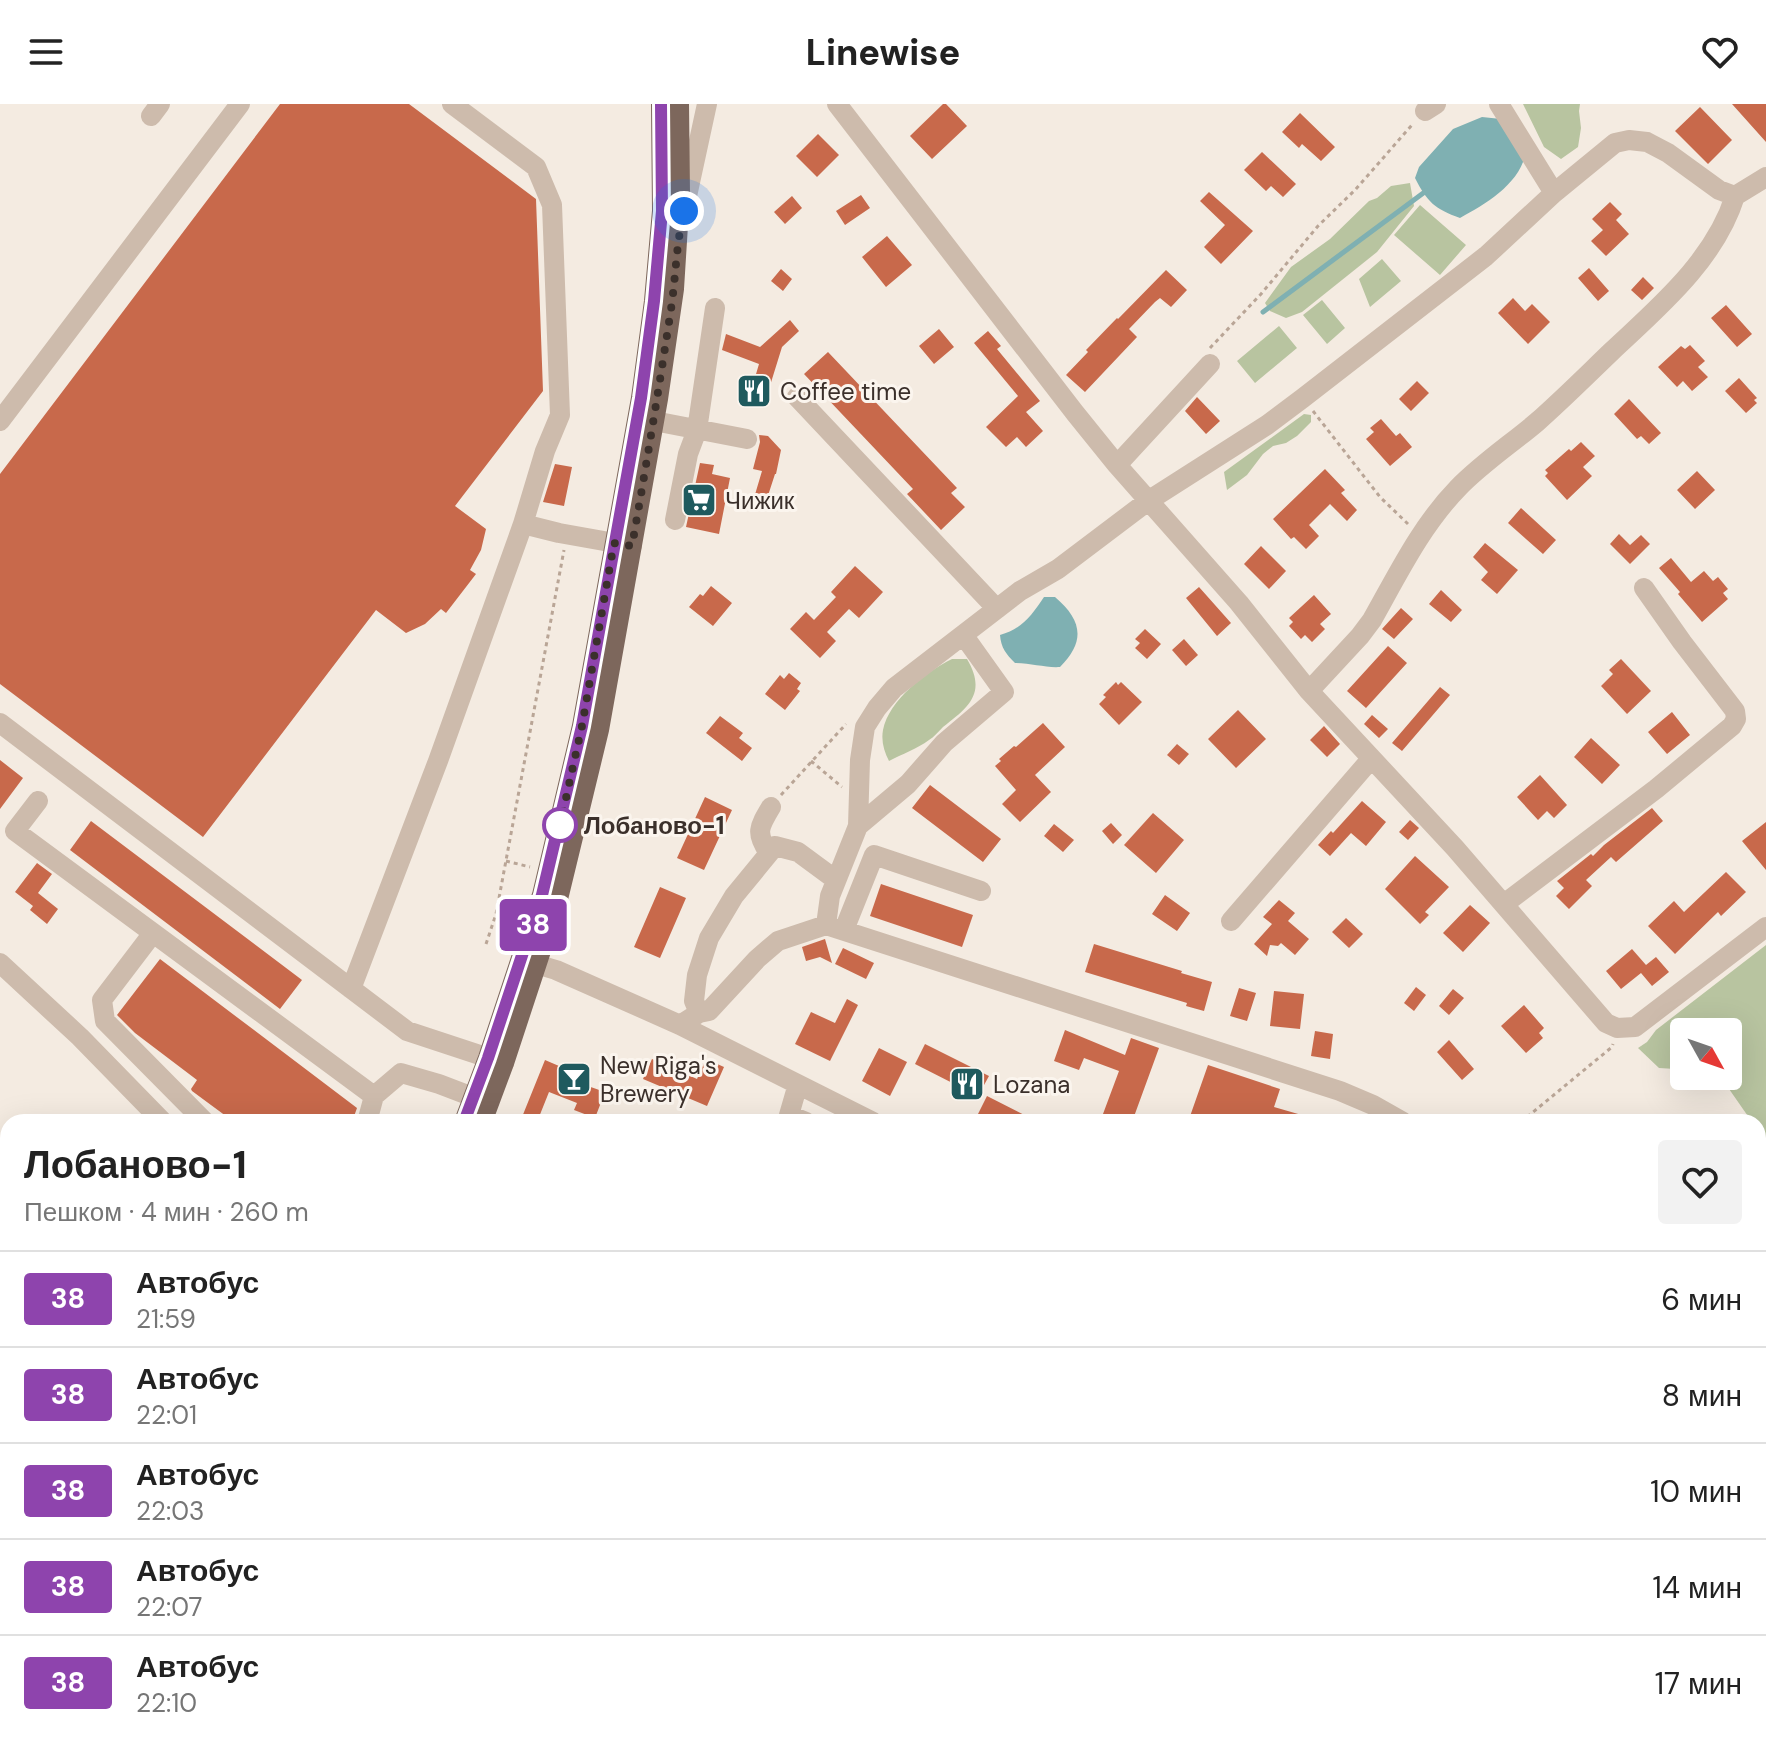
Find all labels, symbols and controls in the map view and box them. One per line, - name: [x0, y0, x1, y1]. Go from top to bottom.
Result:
- text: Linewise: [806, 29, 960, 76]
- icon: menu: [24, 30, 68, 74]
- icon: heart: [1698, 30, 1742, 74]
- your location: [664, 191, 704, 231]
- restaurant icon: Coffee time: [735, 372, 773, 410]
- place label: Coffee time: [780, 376, 911, 407]
- supermarket icon: Чижик: [680, 481, 718, 519]
- place label: Чижик: [725, 485, 795, 516]
- marker: Лобаново-1: [543, 808, 577, 842]
- place label: Лобаново-1: [584, 810, 725, 841]
- line badge: 38: [497, 899, 569, 951]
- text: 38: [516, 906, 550, 943]
- north arrow: [1670, 1018, 1742, 1090]
- map controls: [1670, 1018, 1742, 1090]
- place label: New Riga's Brewery: [600, 1050, 717, 1109]
- bar icon: New Riga's Brewery: [555, 1060, 593, 1098]
- restaurant icon: Lozana: [948, 1065, 986, 1103]
- place label: Lozana: [993, 1069, 1070, 1100]
- text: Лобаново-1: [24, 1140, 247, 1190]
- button: heart: [1658, 1140, 1742, 1224]
- text: Пешком · 4 мин · 260 m: [24, 1195, 309, 1229]
- text: Автобус: [136, 1263, 259, 1302]
- text: 38: [51, 1280, 85, 1317]
- text: 6 мин: [1661, 1280, 1742, 1319]
- text: 21:59: [136, 1302, 196, 1336]
- text: Автобус: [136, 1359, 259, 1398]
- text: 38: [51, 1376, 85, 1413]
- text: 8 мин: [1662, 1376, 1742, 1415]
- text: 22:01: [136, 1398, 197, 1432]
- text: Автобус: [136, 1455, 259, 1494]
- text: 38: [51, 1472, 85, 1509]
- text: 10 мин: [1650, 1472, 1742, 1511]
- text: 22:03: [136, 1494, 204, 1528]
- text: Автобус: [136, 1551, 259, 1590]
- text: 38: [51, 1568, 85, 1605]
- text: 14 мин: [1652, 1568, 1742, 1607]
- text: 22:07: [136, 1590, 203, 1624]
- text: Автобус: [136, 1647, 259, 1686]
- text: 38: [51, 1664, 85, 1701]
- text: 17 мин: [1655, 1664, 1742, 1703]
- text: 22:10: [136, 1686, 197, 1720]

